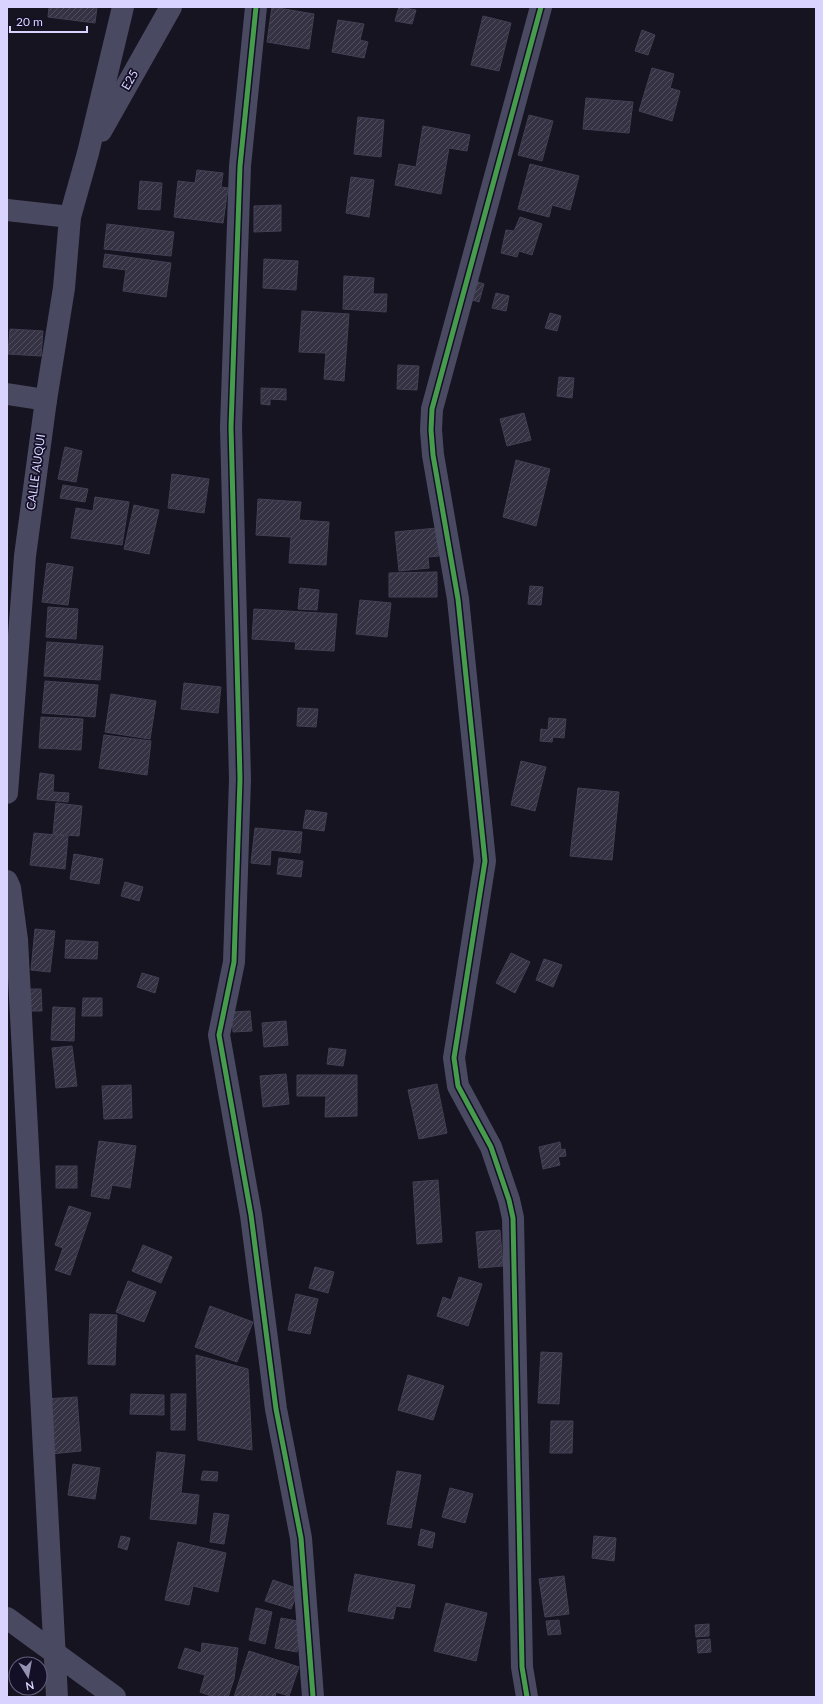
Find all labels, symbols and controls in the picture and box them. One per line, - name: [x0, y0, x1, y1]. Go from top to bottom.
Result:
- scale bar: [10, 8, 87, 34]
- text: 20 m: [16, 14, 43, 29]
- street label: E25: [118, 67, 141, 93]
- street label: CALLE AUQUI: [23, 433, 48, 511]
- north arrow: [8, 1656, 48, 1696]
- text: N: [25, 1679, 35, 1693]

